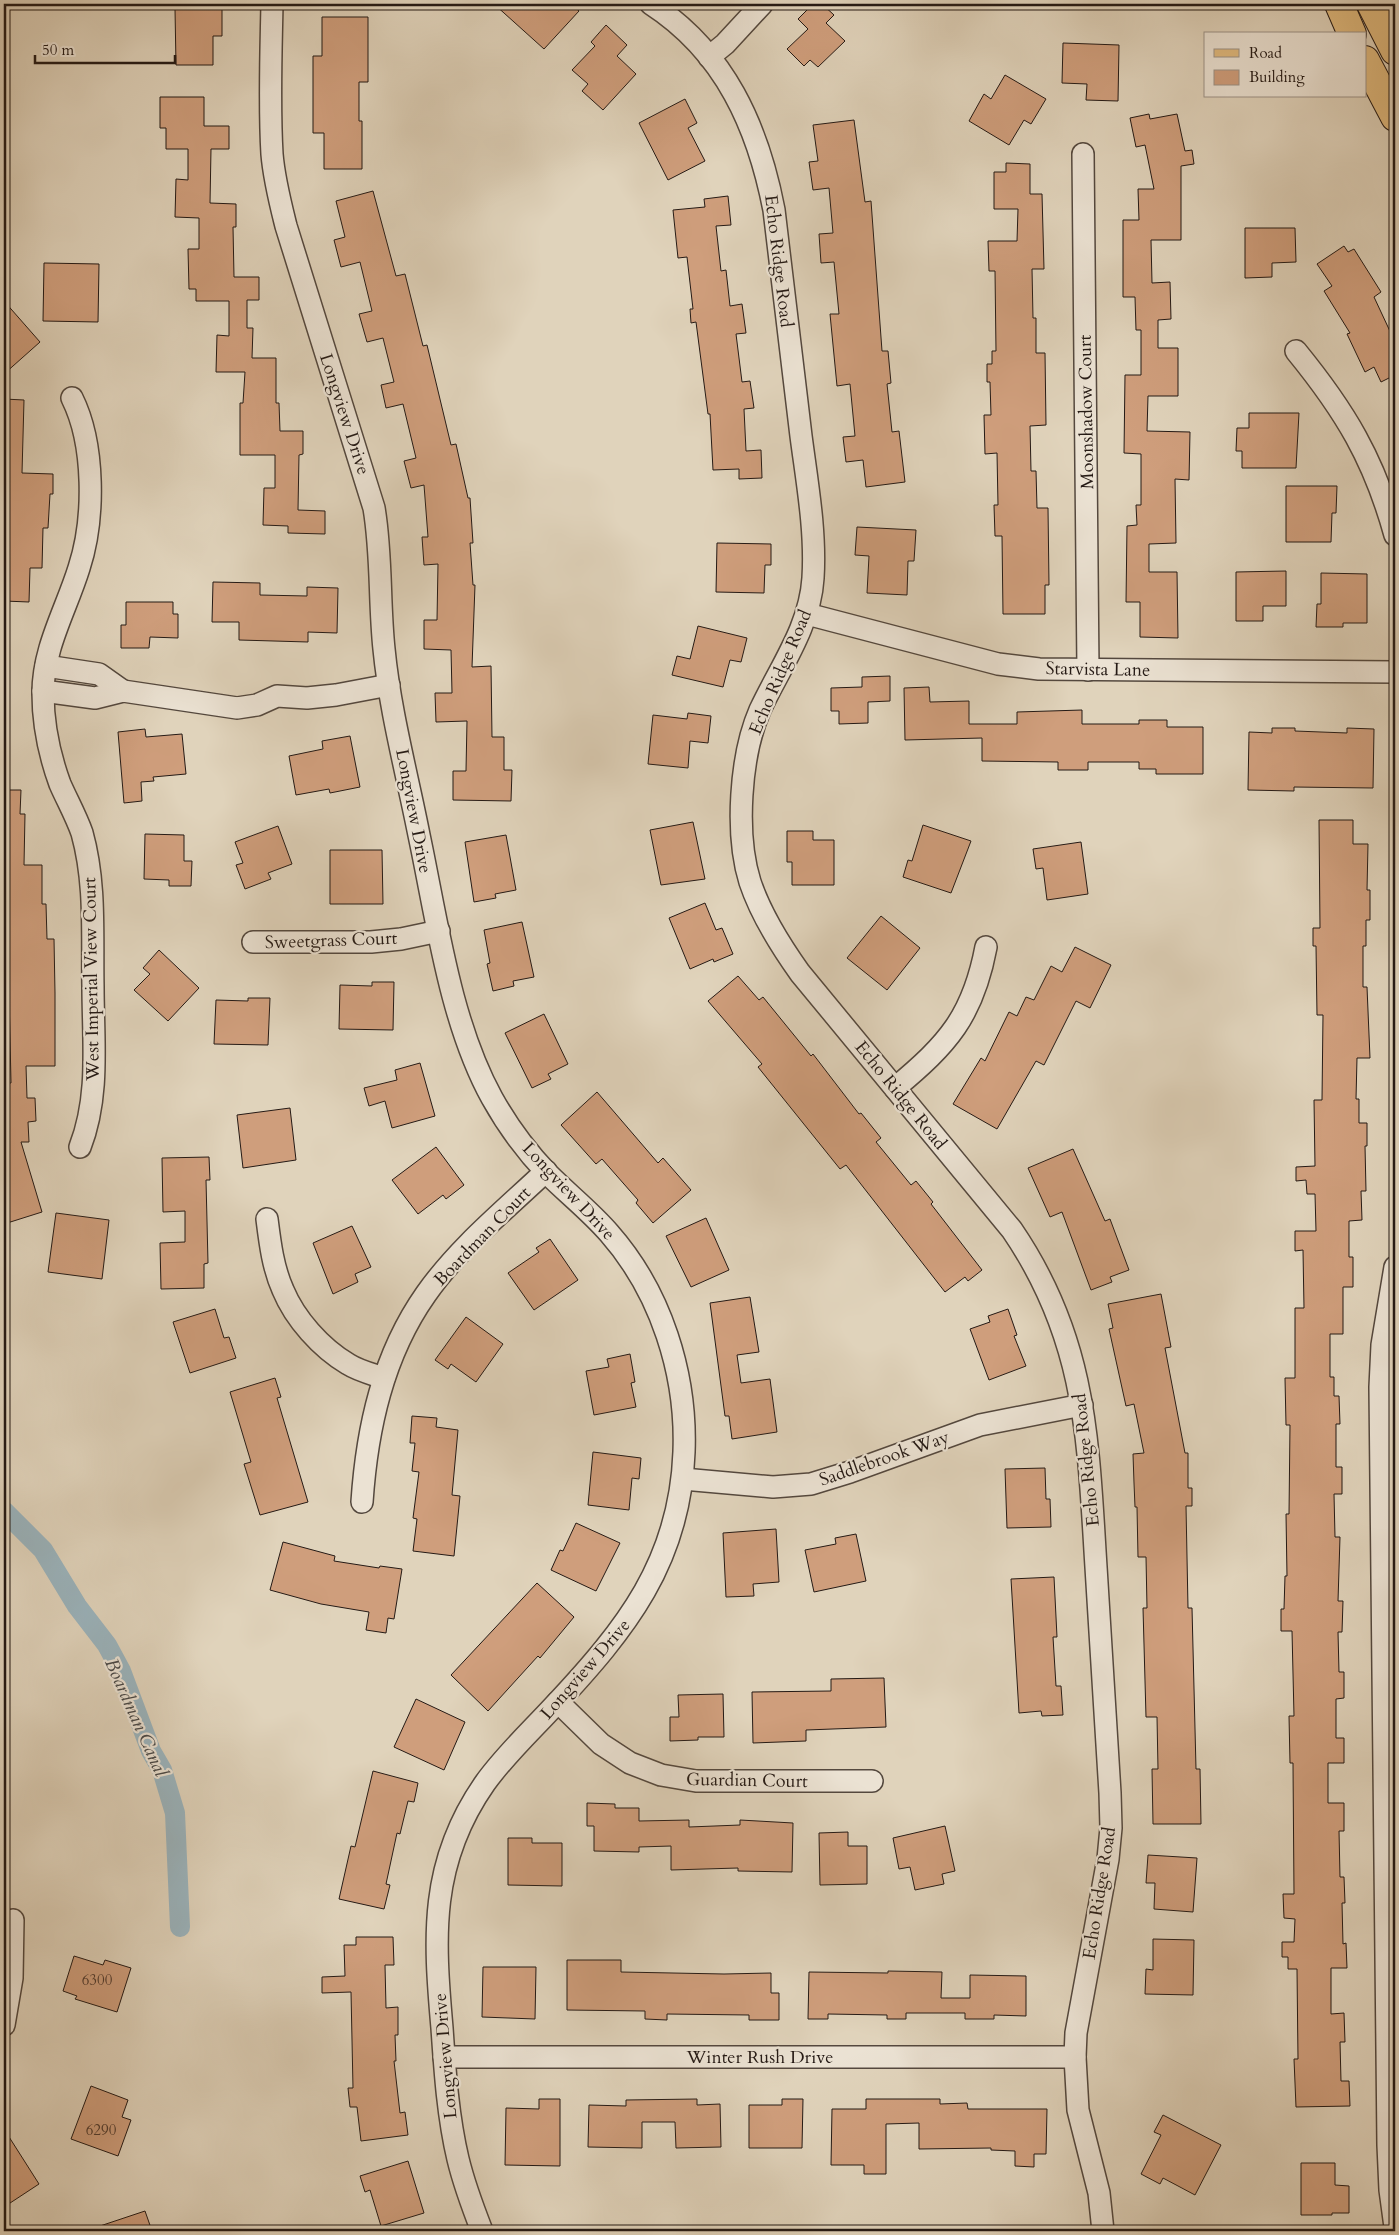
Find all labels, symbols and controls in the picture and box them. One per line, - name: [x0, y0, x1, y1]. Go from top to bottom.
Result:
- scale bar: [35, 32, 175, 64]
- legend: [1204, 32, 1366, 98]
- text: 50 m: [42, 40, 74, 60]
- text: Road: [1249, 43, 1282, 63]
- text: Building: [1249, 67, 1305, 87]
- street label: Echo Ridge Road: [758, 193, 799, 329]
- street label: Moonshadow Court: [1073, 334, 1100, 489]
- street label: Longview Drive: [313, 350, 376, 478]
- street label: Echo Ridge Road: [743, 605, 818, 739]
- street label: Starvista Lane: [1045, 656, 1151, 683]
- street label: Longview Drive: [389, 747, 438, 875]
- street label: West Imperial View Court: [77, 877, 106, 1082]
- street label: Sweetgrass Court: [264, 926, 398, 955]
- street label: Echo Ridge Road: [849, 1036, 953, 1155]
- street label: Longview Drive: [516, 1137, 621, 1246]
- street label: Boardman Court: [428, 1181, 537, 1292]
- street label: Echo Ridge Road: [1067, 1392, 1106, 1528]
- street label: Saddlebrook Way: [816, 1424, 953, 1492]
- street label: Longview Drive: [535, 1614, 636, 1725]
- water label: Boardman Canal: [98, 1654, 174, 1782]
- street label: Guardian Court: [686, 1767, 808, 1794]
- street label: Echo Ridge Road: [1077, 1825, 1122, 1961]
- house number: 6300: [82, 1970, 113, 1990]
- street label: Longview Drive: [428, 1992, 463, 2120]
- street label: Winter Rush Drive: [685, 2045, 834, 2070]
- house number: 6290: [86, 2120, 117, 2140]

